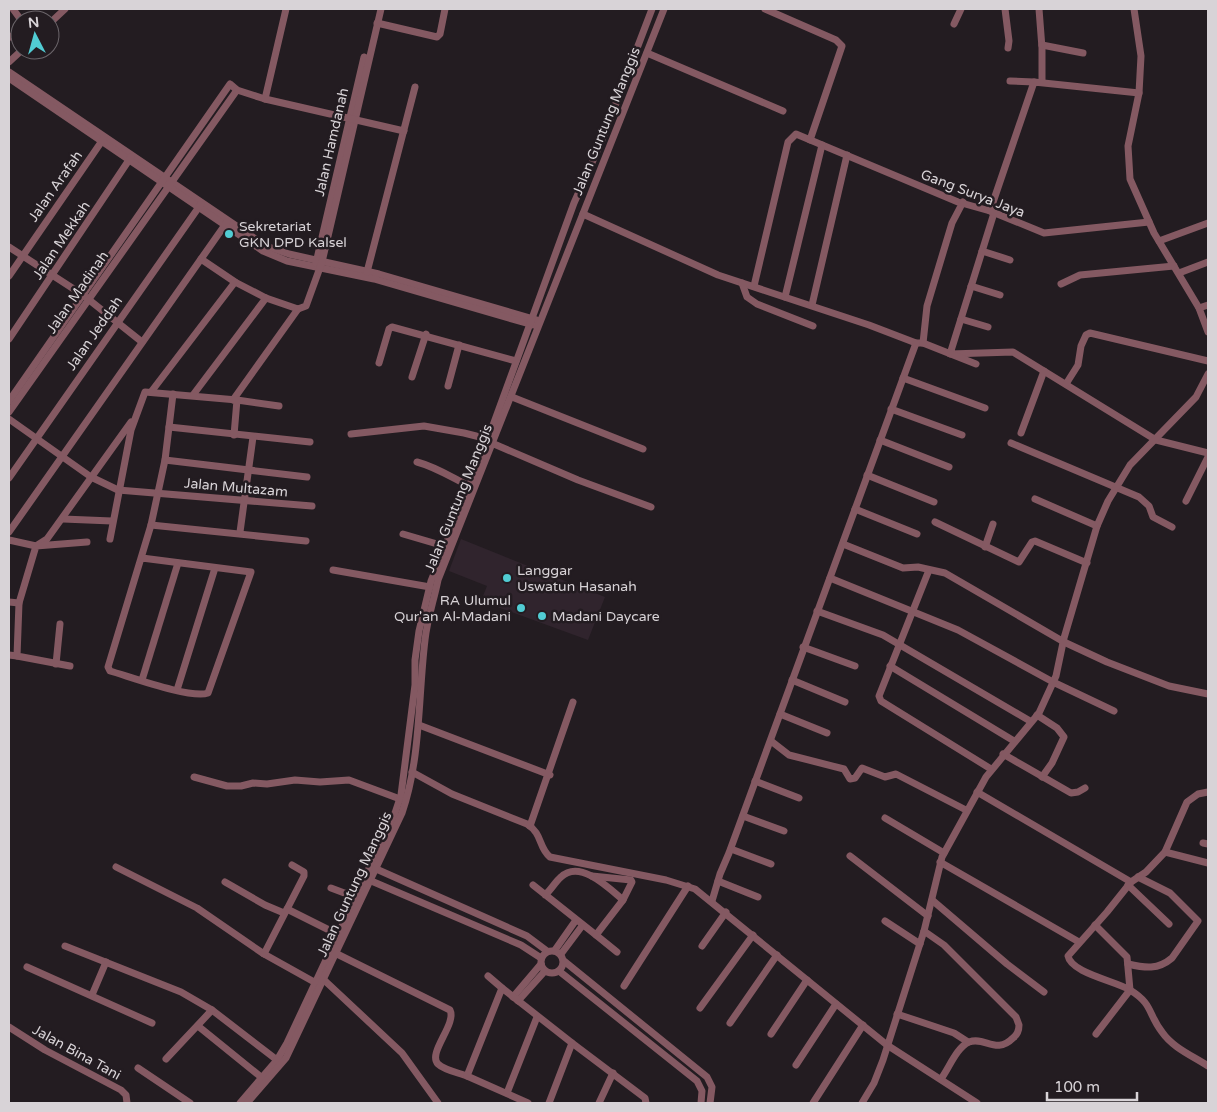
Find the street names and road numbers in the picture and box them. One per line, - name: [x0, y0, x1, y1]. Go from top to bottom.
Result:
- street label: Jalan Guntung Manggis: [569, 44, 644, 198]
- street label: Jalan Hamdanah: [311, 86, 352, 198]
- street label: Jalan Arafah: [25, 147, 86, 225]
- street label: Gang Surya Jaya: [918, 166, 1027, 221]
- street label: Jalan Mekkah: [29, 198, 94, 283]
- street label: Jalan Madinah: [43, 248, 112, 337]
- street label: Jalan Jeddah: [63, 293, 126, 374]
- street label: Jalan Guntung Manggis: [421, 421, 496, 575]
- street label: Jalan Multazam: [183, 474, 289, 501]
- street label: Jalan Guntung Manggis: [313, 809, 396, 959]
- street label: Jalan Bina Tani: [30, 1021, 124, 1084]

